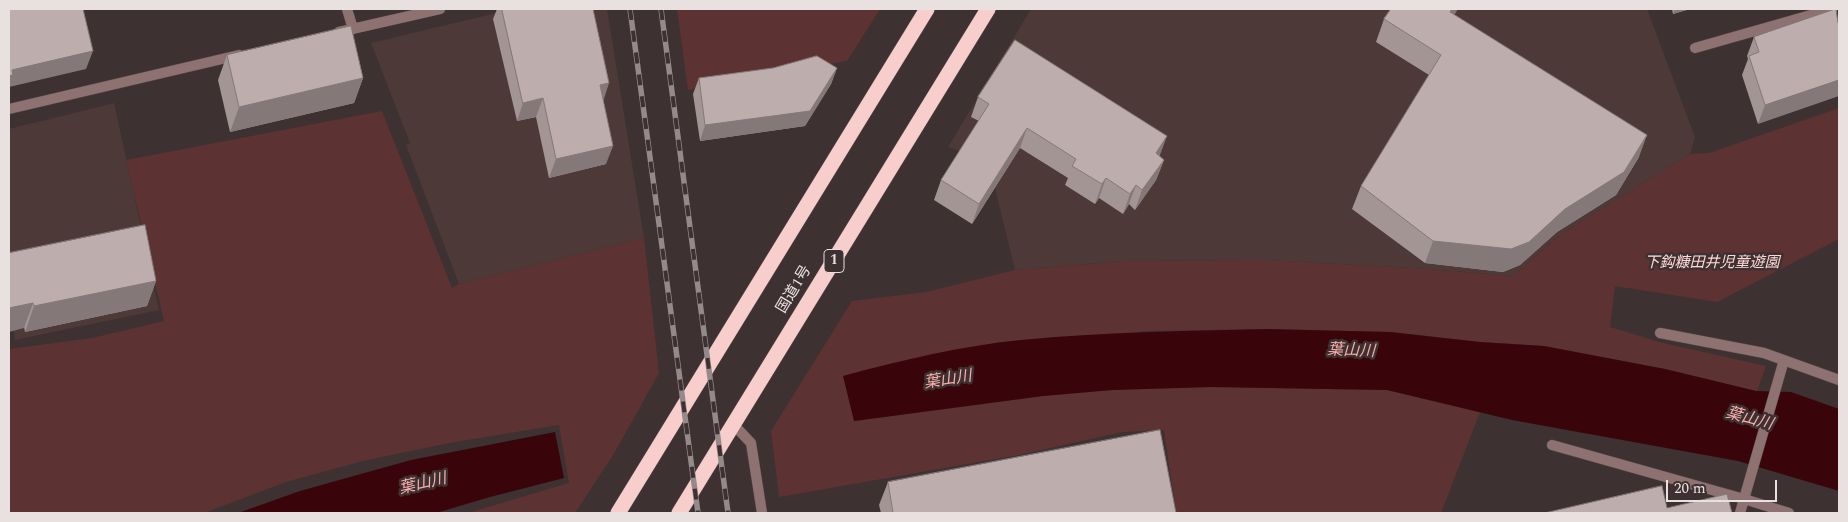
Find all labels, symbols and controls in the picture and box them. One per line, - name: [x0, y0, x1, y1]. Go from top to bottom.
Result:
- road number: 1: [824, 250, 844, 272]
- park label: 下鈎糠田井児童遊園: [1645, 255, 1779, 273]
- street label: 国道1号: [774, 263, 816, 317]
- water label: 葉山川: [1327, 342, 1375, 362]
- water label: 葉山川: [923, 368, 973, 394]
- water label: 葉山川: [1723, 405, 1775, 435]
- water label: 葉山川: [397, 470, 449, 500]
- scale bar: [1668, 470, 1779, 502]
- text: 20 m: [1674, 477, 1706, 500]

